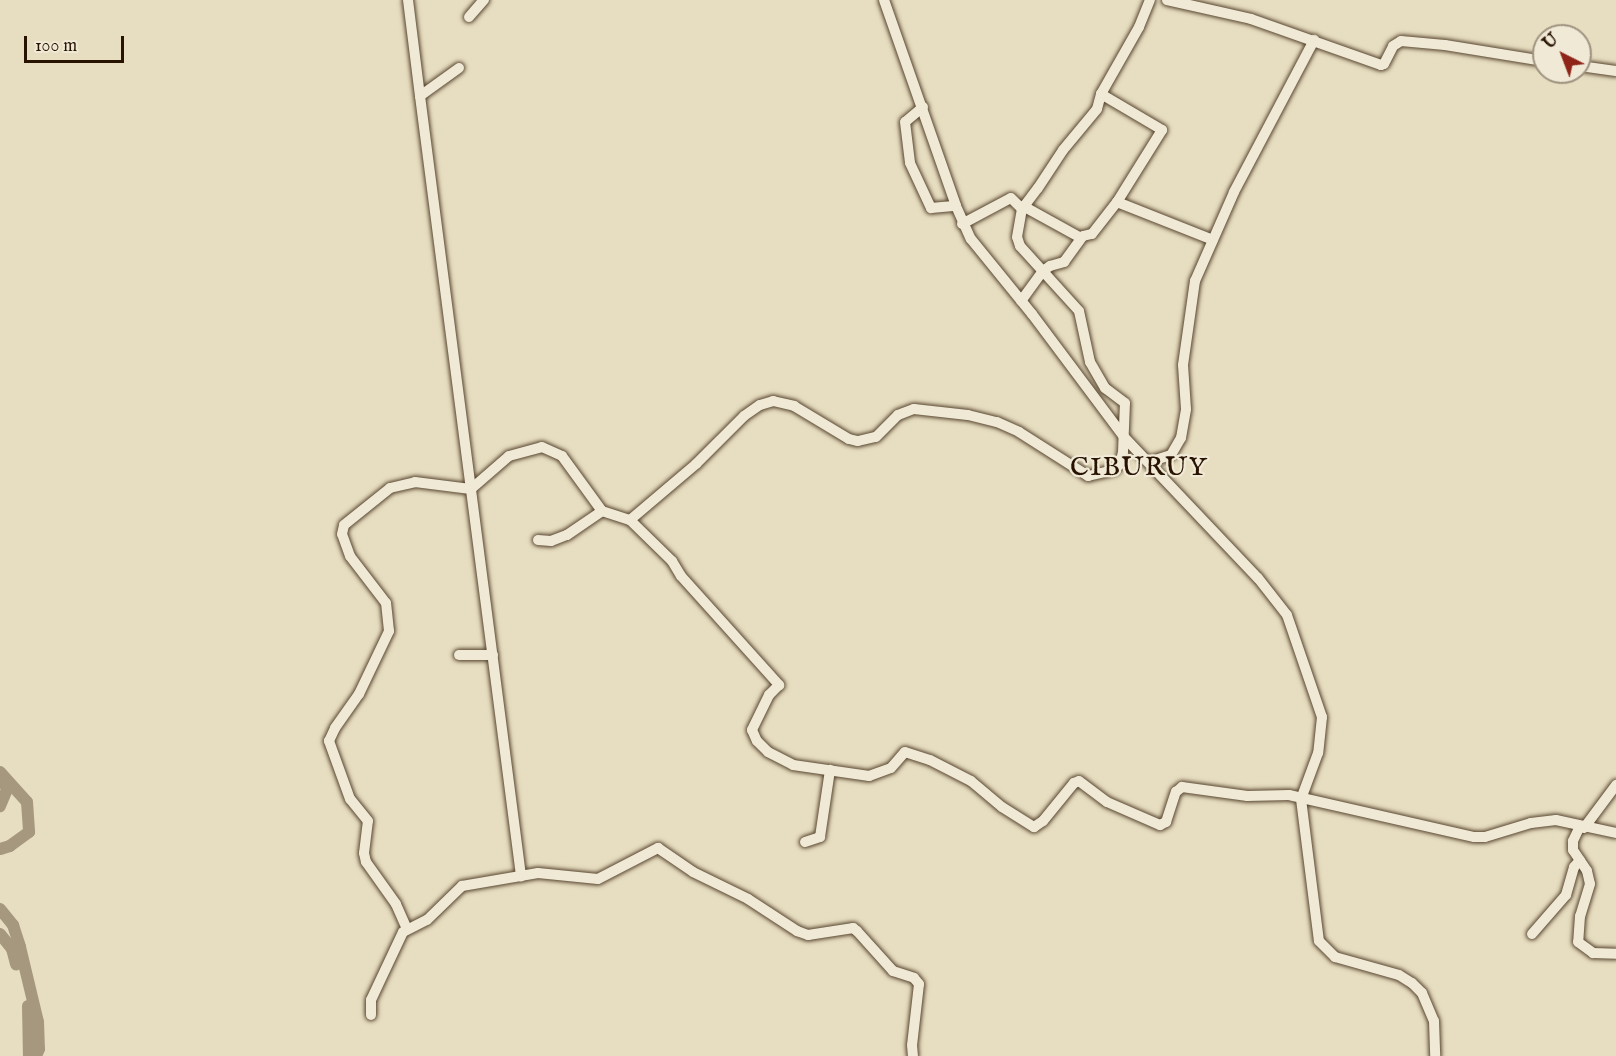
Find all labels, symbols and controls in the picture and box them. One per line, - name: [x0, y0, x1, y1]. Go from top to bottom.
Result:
- scale bar: [27, 24, 128, 62]
- north arrow: [1532, 24, 1592, 84]
- text: U: [1540, 30, 1563, 54]
- text: 100 m: [35, 35, 77, 58]
- district label: CIBURUY: [1070, 452, 1208, 484]

